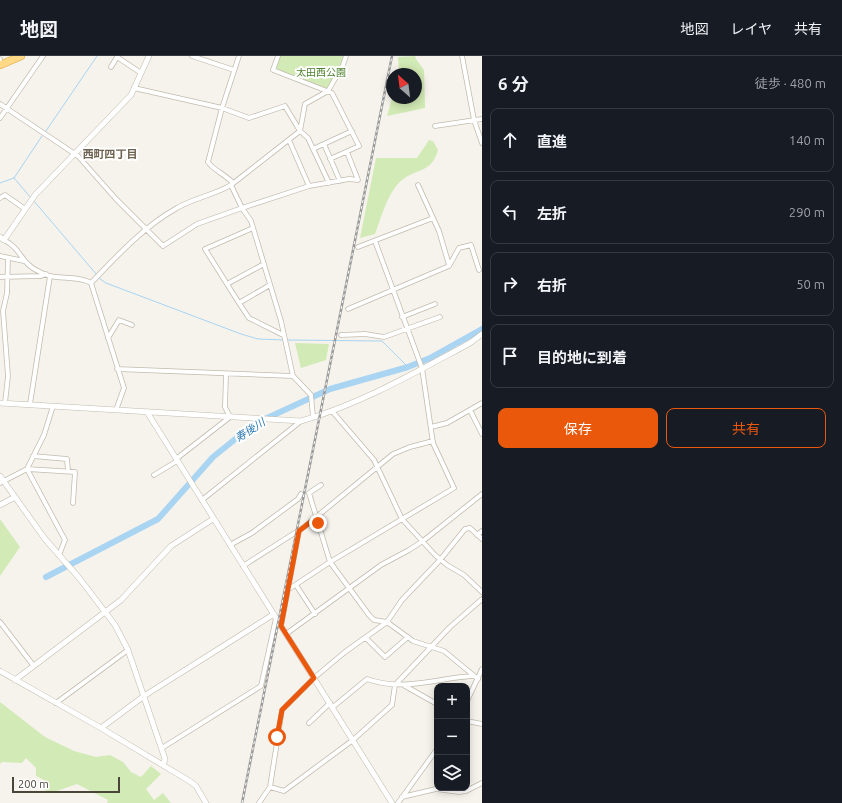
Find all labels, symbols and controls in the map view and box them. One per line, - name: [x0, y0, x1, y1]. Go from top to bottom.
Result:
- text: 地図: [20, 18, 58, 40]
- text: 地図: [680, 21, 708, 37]
- text: レイヤ: [730, 21, 772, 37]
- text: 共有: [794, 21, 822, 37]
- park label: 太田西公園: [296, 67, 346, 78]
- north arrow: [386, 68, 422, 104]
- text: 6 分: [498, 74, 529, 93]
- text: 徒歩 · 480 m: [755, 76, 826, 90]
- icon: ahead: [499, 129, 521, 151]
- text: 直進: [537, 133, 567, 150]
- text: 140 m: [789, 133, 825, 147]
- district label: 西町四丁目: [83, 148, 138, 160]
- icon: left: [499, 201, 521, 223]
- text: 左折: [537, 205, 567, 222]
- text: 290 m: [789, 205, 825, 219]
- icon: right: [499, 273, 521, 295]
- text: 右折: [537, 277, 567, 294]
- text: 50 m: [796, 277, 825, 291]
- icon: arrive: [499, 345, 521, 367]
- text: 目的地に到着: [537, 349, 627, 366]
- button: 保存: [498, 408, 658, 448]
- button: 共有: [666, 408, 826, 448]
- water label: 寿後川: [233, 415, 268, 444]
- route end: [309, 514, 327, 532]
- map controls: [434, 683, 470, 791]
- button: +: [434, 683, 470, 719]
- button: −: [434, 719, 470, 755]
- route start: [268, 728, 286, 746]
- button: layers: [434, 755, 470, 791]
- scale bar: [12, 775, 120, 794]
- text: 200 m: [18, 778, 49, 790]

